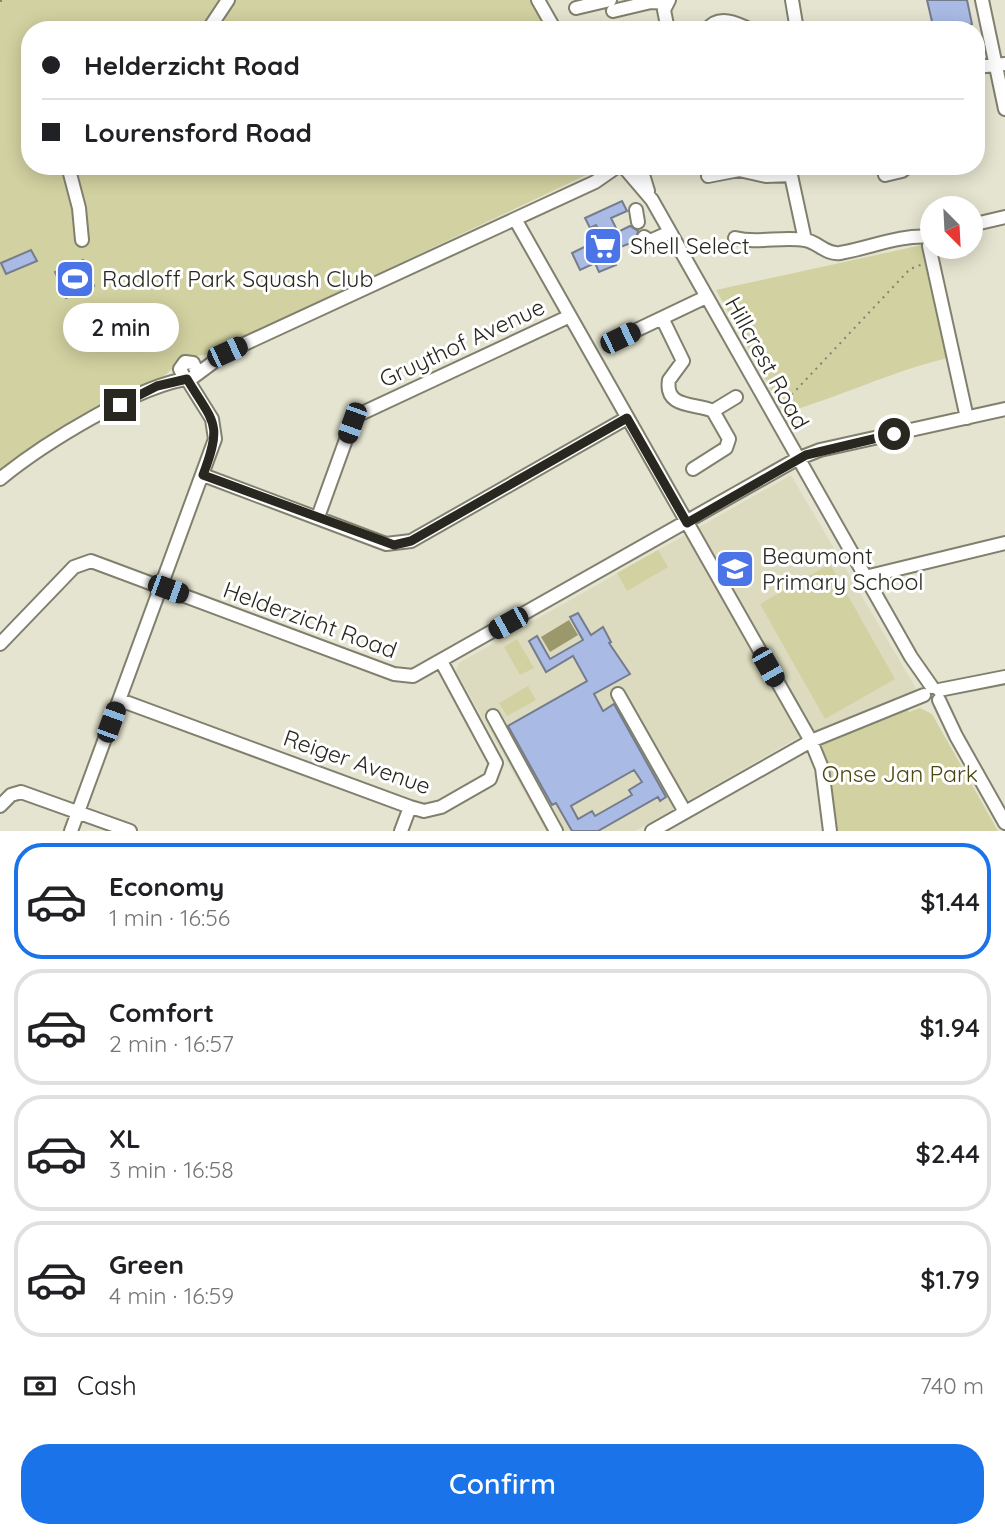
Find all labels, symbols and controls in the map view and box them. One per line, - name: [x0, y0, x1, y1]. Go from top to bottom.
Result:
- text: Helderzicht Road: [84, 49, 300, 82]
- text: Lourensford Road: [84, 116, 312, 149]
- north arrow: [920, 196, 984, 259]
- map controls: [920, 196, 983, 259]
- supermarket icon: Shell Select: [582, 225, 624, 267]
- place label: Shell Select: [630, 231, 750, 260]
- sports icon: Radloff Park Squash Club: [54, 258, 96, 300]
- place label: Radloff Park Squash Club: [102, 264, 373, 293]
- street label: Hillcrest Road: [719, 291, 816, 434]
- street label: Gruythof Avenue: [375, 292, 549, 394]
- callout: 2 min: [62, 304, 178, 352]
- text: 2 min: [91, 313, 151, 342]
- car: [597, 319, 644, 357]
- car: [204, 334, 251, 370]
- route end: [104, 389, 136, 421]
- car: [335, 400, 370, 446]
- route start: [878, 418, 910, 450]
- place label: Beaumont Primary School: [762, 541, 924, 596]
- school or university icon: Beaumont Primary School: [714, 548, 756, 590]
- car: [145, 572, 192, 606]
- street label: Helderzicht Road: [219, 575, 401, 664]
- car: [485, 604, 532, 642]
- car: [749, 644, 788, 690]
- car: [94, 699, 129, 745]
- street label: Reiger Avenue: [280, 723, 435, 800]
- park label: Onse Jan Park: [822, 759, 978, 788]
- icon: car: [25, 870, 88, 933]
- text: Economy: [109, 870, 224, 903]
- text: $1.44: [920, 885, 980, 918]
- text: 1 min · 16:56: [109, 903, 230, 932]
- icon: car: [25, 996, 88, 1059]
- text: Comfort: [109, 996, 214, 1029]
- text: $1.94: [919, 1011, 980, 1044]
- text: 2 min · 16:57: [109, 1029, 234, 1058]
- icon: car: [25, 1122, 88, 1185]
- text: XL: [109, 1122, 141, 1155]
- text: $2.44: [915, 1137, 980, 1170]
- text: 3 min · 16:58: [109, 1155, 234, 1184]
- icon: car: [25, 1248, 88, 1311]
- text: Green: [109, 1248, 184, 1281]
- text: $1.79: [920, 1263, 980, 1296]
- text: 4 min · 16:59: [109, 1281, 234, 1310]
- icon: cash: [21, 1367, 59, 1405]
- text: Cash: [77, 1369, 137, 1402]
- text: 740 m: [920, 1371, 984, 1400]
- button: Confirm: [21, 1444, 984, 1524]

